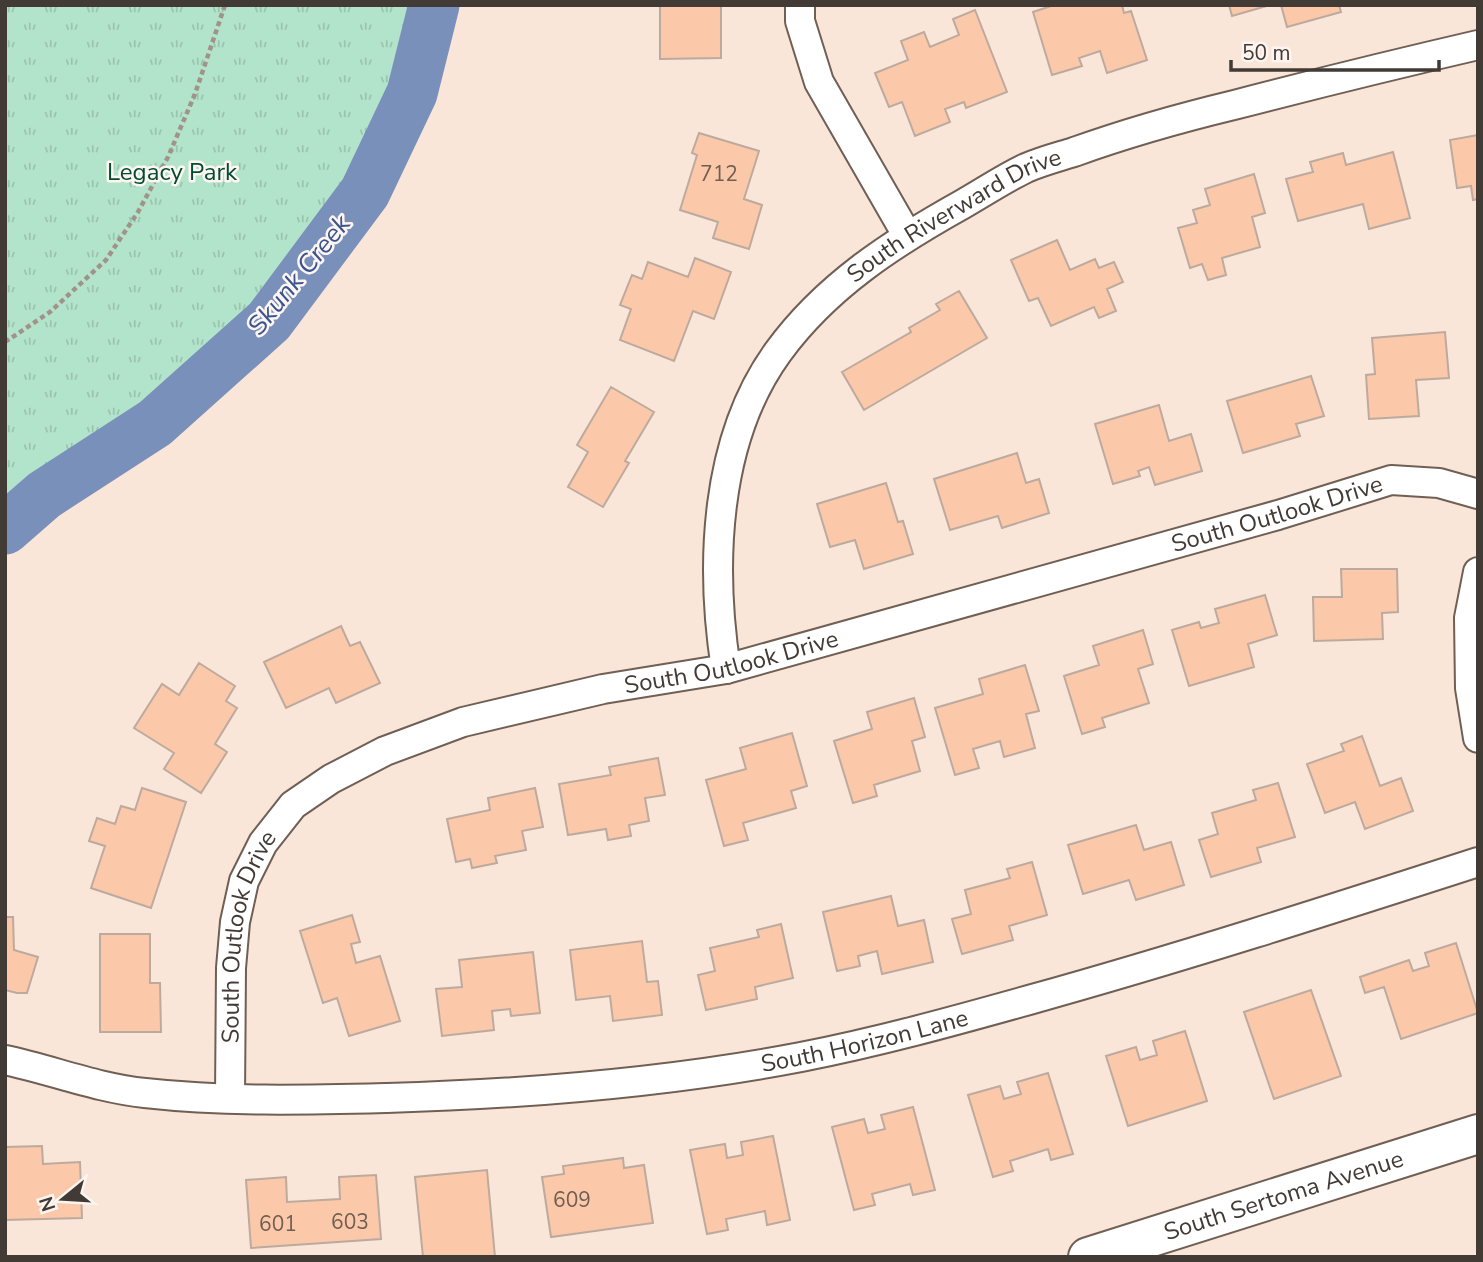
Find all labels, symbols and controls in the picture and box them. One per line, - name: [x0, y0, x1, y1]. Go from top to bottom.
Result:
- scale bar: [1231, 28, 1439, 72]
- text: 50 m: [1242, 39, 1291, 67]
- street label: South Riverward Drive: [840, 141, 1065, 290]
- park label: Legacy Park: [107, 156, 238, 188]
- house number: 712: [700, 160, 738, 188]
- water label: Skunk Creek: [240, 207, 359, 342]
- street label: South Outlook Drive: [1168, 468, 1387, 560]
- street label: South Outlook Drive: [622, 622, 842, 701]
- street label: South Outlook Drive: [214, 823, 284, 1044]
- street label: South Horizon Lane: [758, 1002, 972, 1080]
- street label: South Sertoma Avenue: [1160, 1143, 1407, 1248]
- north arrow: [28, 1164, 98, 1234]
- house number: 609: [553, 1186, 591, 1214]
- text: N: [33, 1193, 62, 1215]
- house number: 603: [331, 1208, 369, 1236]
- house number: 601: [259, 1210, 297, 1238]

